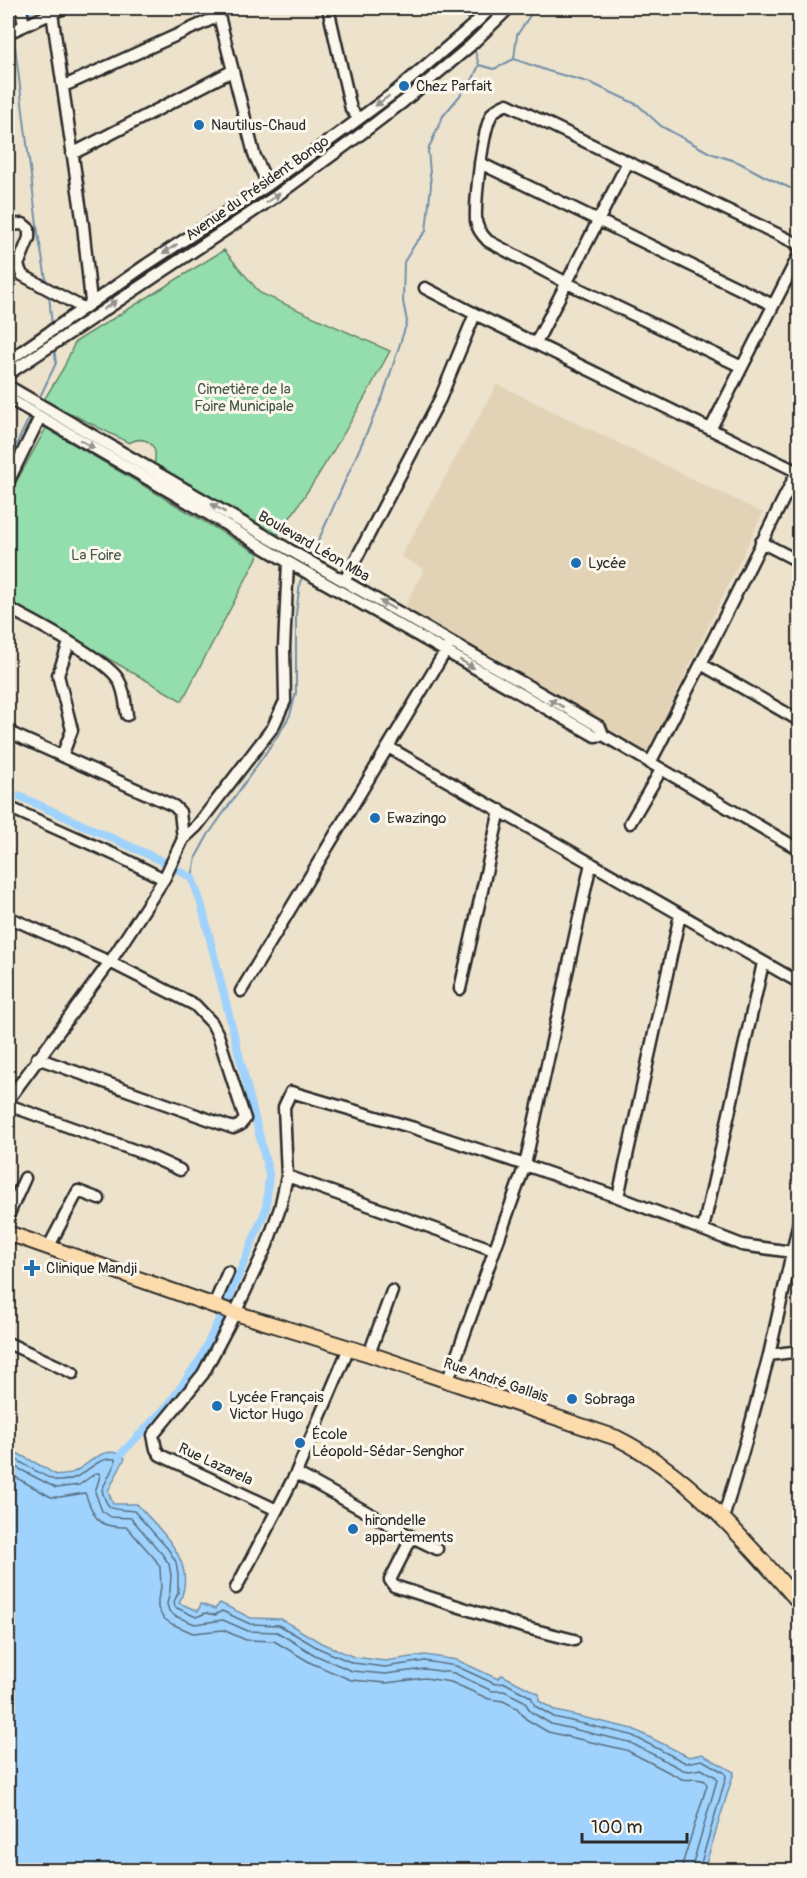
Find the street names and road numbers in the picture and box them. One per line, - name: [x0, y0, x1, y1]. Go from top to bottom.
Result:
- street label: Avenue du Président Bongo: [182, 132, 333, 245]
- street label: Boulevard Léon Mba: [255, 507, 373, 586]
- street label: Rue André Gallais: [441, 1354, 551, 1407]
- street label: Rue Lazarela: [175, 1439, 256, 1490]

